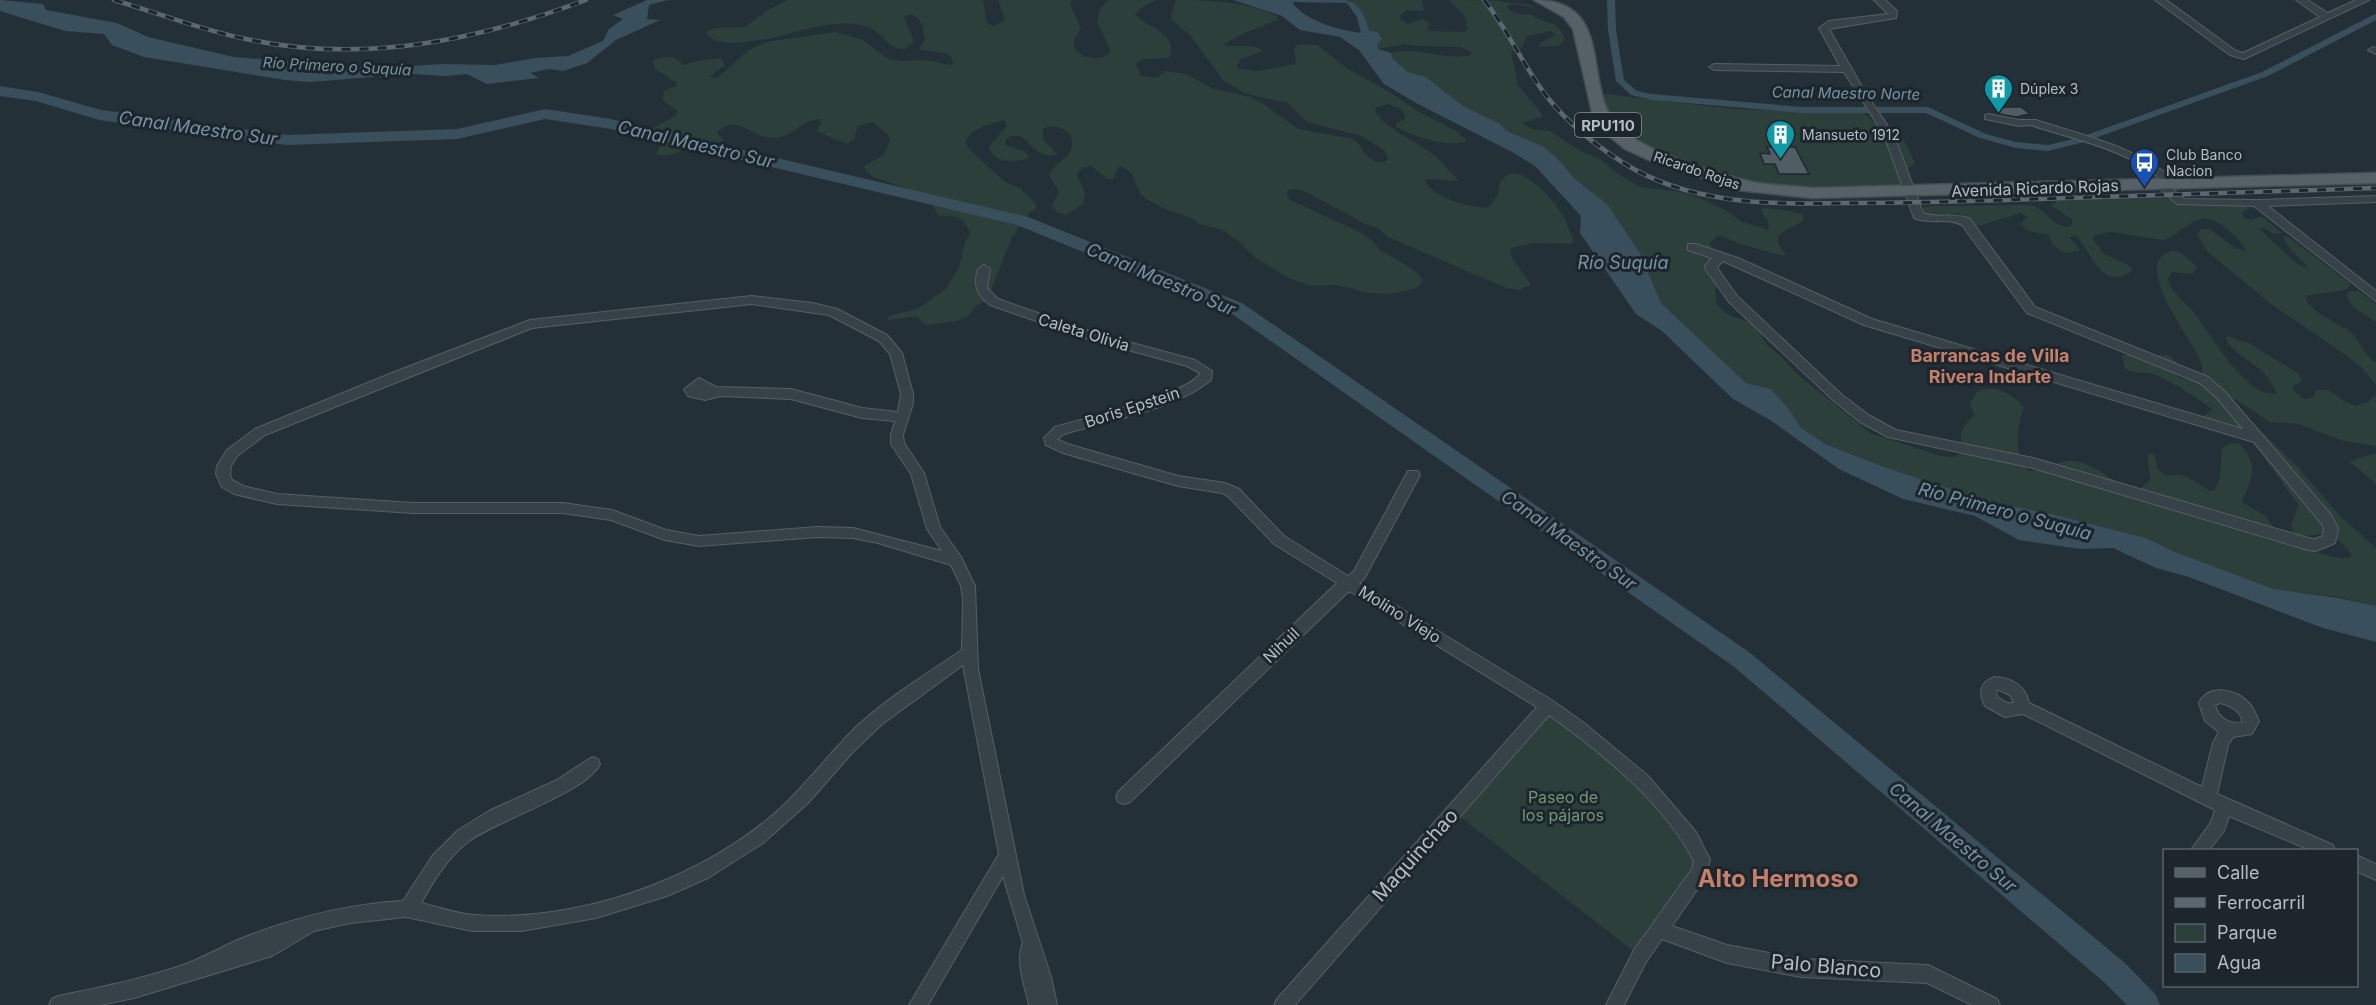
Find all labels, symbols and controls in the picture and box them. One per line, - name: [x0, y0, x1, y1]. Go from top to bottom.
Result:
- water label: Río Primero o Suquía: [262, 53, 412, 79]
- building icon: Dúplex 3: [1983, 72, 2015, 114]
- place label: Dúplex 3: [2020, 80, 2078, 97]
- water label: Canal Maestro Norte: [1772, 82, 1920, 104]
- water label: Canal Maestro Sur: [117, 106, 280, 150]
- road number: RPU110: [1575, 113, 1641, 137]
- water label: Canal Maestro Sur: [616, 116, 777, 172]
- building icon: Mansueto 1912: [1765, 118, 1797, 160]
- place label: Mansueto 1912: [1802, 126, 1900, 143]
- bus stop icon: Club Banco Nacion: [2129, 146, 2161, 188]
- place label: Club Banco Nacion: [2166, 146, 2242, 179]
- street label: Ricardo Rojas: [1652, 147, 1742, 193]
- street label: Avenida Ricardo Rojas: [1951, 175, 2119, 201]
- water label: Canal Maestro Sur: [1083, 238, 1240, 320]
- water label: Río Suquía: [1577, 252, 1669, 273]
- street label: Caleta Olivia: [1036, 309, 1132, 355]
- district label: Barrancas de Villa Rivera Indarte: [1911, 345, 2069, 387]
- street label: Boris Epstein: [1082, 382, 1182, 432]
- water label: Río Primero o Suquía: [1916, 478, 2094, 544]
- water label: Canal Maestro Sur: [1498, 486, 1641, 595]
- street label: Molino Viejo: [1355, 581, 1445, 647]
- street label: Nihuil: [1259, 623, 1303, 667]
- water label: Canal Maestro Sur: [1885, 778, 2022, 897]
- park label: Paseo de los pájaros: [1522, 787, 1604, 825]
- street label: Maquinchao: [1367, 804, 1463, 906]
- legend: [2163, 849, 2358, 987]
- text: Calle: [2217, 862, 2259, 883]
- district label: Alto Hermoso: [1698, 864, 1858, 893]
- text: Ferrocarril: [2217, 892, 2305, 913]
- text: Parque: [2217, 922, 2277, 943]
- street label: Palo Blanco: [1770, 949, 1882, 983]
- text: Agua: [2217, 952, 2261, 973]

